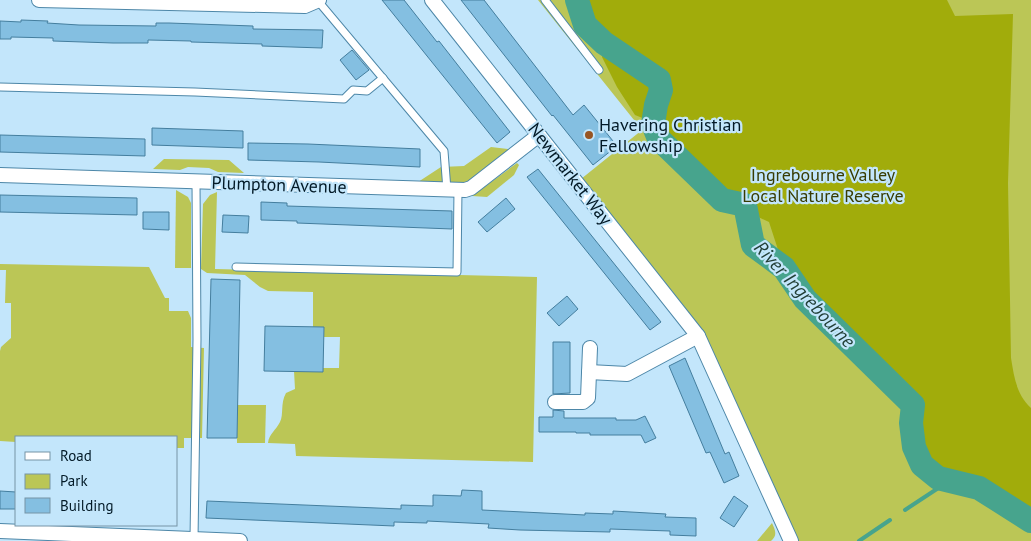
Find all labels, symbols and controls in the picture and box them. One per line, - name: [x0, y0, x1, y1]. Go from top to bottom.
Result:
- place label: Havering Christian Fellowship: [599, 113, 741, 157]
- street label: Newmarket Way: [523, 118, 618, 230]
- marker: Havering Christian Fellowship: [583, 129, 595, 141]
- park label: Ingrebourne Valley Local Nature Reserve: [742, 163, 904, 207]
- street label: Plumpton Avenue: [211, 171, 347, 198]
- water label: River Ingrebourne: [749, 236, 861, 353]
- legend: [15, 436, 178, 526]
- text: Road: [60, 446, 92, 465]
- text: Park: [60, 471, 88, 490]
- text: Building: [60, 496, 114, 515]

